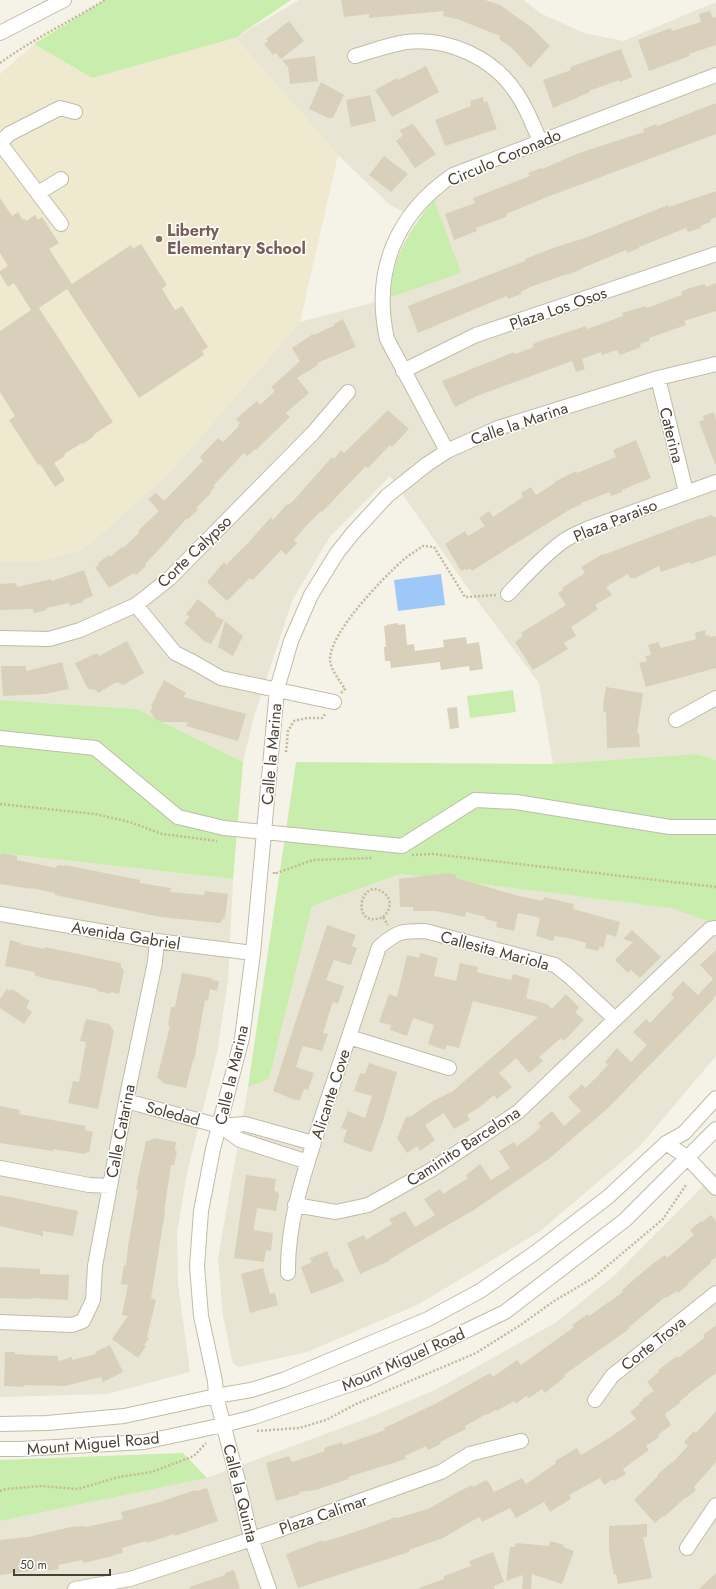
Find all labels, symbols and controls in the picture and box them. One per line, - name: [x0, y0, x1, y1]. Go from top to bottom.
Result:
- street label: Circulo Coronado: [444, 123, 565, 192]
- place label: Liberty Elementary School: [167, 219, 306, 260]
- marker: Liberty Elementary School: [154, 234, 164, 244]
- street label: Plaza Los Osos: [506, 281, 610, 336]
- street label: Calle la Marina: [467, 396, 571, 451]
- street label: Caterina: [654, 405, 690, 465]
- street label: Plaza Paraiso: [570, 493, 661, 548]
- street label: Corte Calypso: [152, 510, 237, 593]
- street label: Calle la Marina: [256, 702, 287, 806]
- street label: Avenida Gabriel: [70, 916, 182, 955]
- street label: Callesita Mariola: [438, 925, 552, 976]
- street label: Calle la Marina: [209, 1023, 254, 1127]
- street label: Alicante Cove: [305, 1046, 356, 1142]
- street label: Calle Catarina: [100, 1082, 141, 1180]
- street label: Soledad: [143, 1095, 203, 1132]
- street label: Caminito Barcelona: [402, 1101, 525, 1192]
- street label: Corte Trova: [616, 1311, 691, 1376]
- street label: Mount Miguel Road: [338, 1322, 469, 1397]
- street label: Mount Miguel Road: [26, 1426, 160, 1461]
- street label: Calle la Quinta: [217, 1442, 264, 1545]
- street label: Plaza Calimar: [276, 1488, 371, 1540]
- scale bar: [14, 1551, 110, 1577]
- text: 50 m: [20, 1556, 47, 1574]

